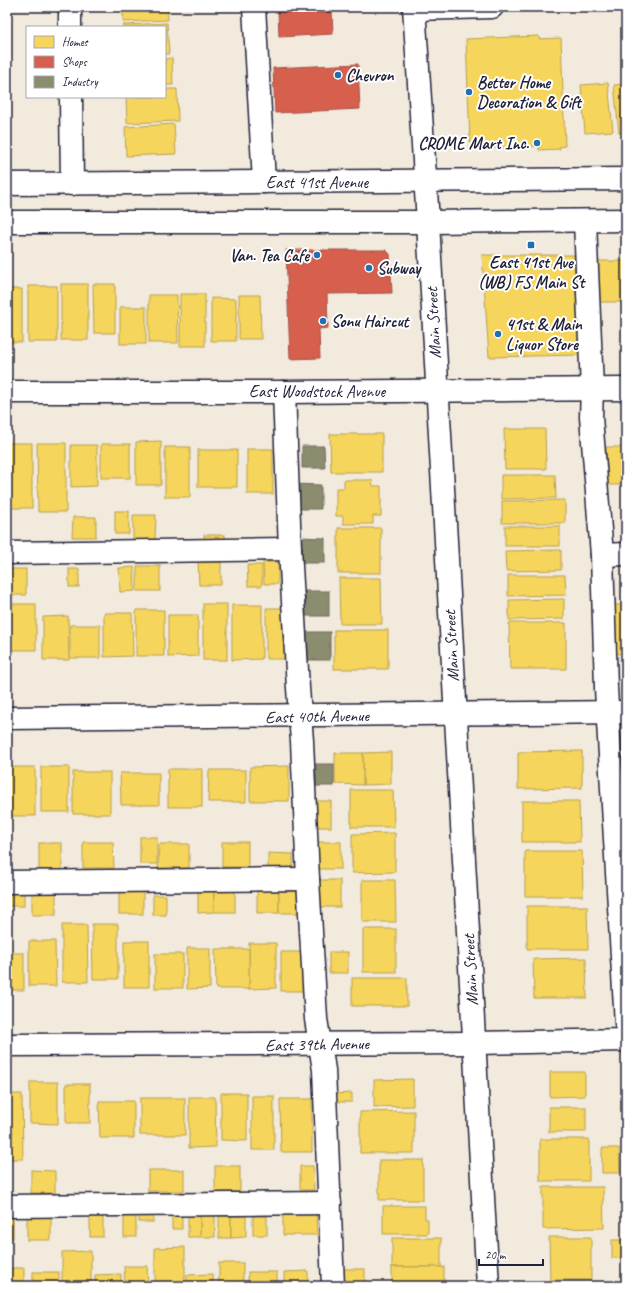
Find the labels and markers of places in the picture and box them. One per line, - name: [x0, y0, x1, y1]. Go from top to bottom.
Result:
- place label: Chevron: [346, 65, 395, 86]
- marker: Chevron: [333, 70, 343, 80]
- place label: Better Home Decoration & Gift: [477, 72, 583, 113]
- marker: Better Home Decoration & Gift: [464, 87, 474, 97]
- place label: CROME Mart Inc.: [418, 133, 530, 154]
- marker: CROME Mart Inc.: [532, 138, 542, 148]
- marker: East 41st Ave (WB) FS Main St: [526, 240, 536, 250]
- place label: Van. Tea Cafe: [229, 245, 311, 266]
- marker: Van. Tea Cafe: [312, 250, 322, 260]
- place label: East 41st Ave (WB) FS Main St: [478, 252, 586, 293]
- place label: Subway: [377, 258, 423, 279]
- marker: Subway: [364, 263, 374, 273]
- place label: Sonu Haircut: [331, 311, 411, 332]
- place label: 41st & Main Liquor Store: [506, 314, 583, 355]
- marker: Sonu Haircut: [318, 316, 328, 326]
- marker: 41st & Main Liquor Store: [493, 329, 503, 339]

